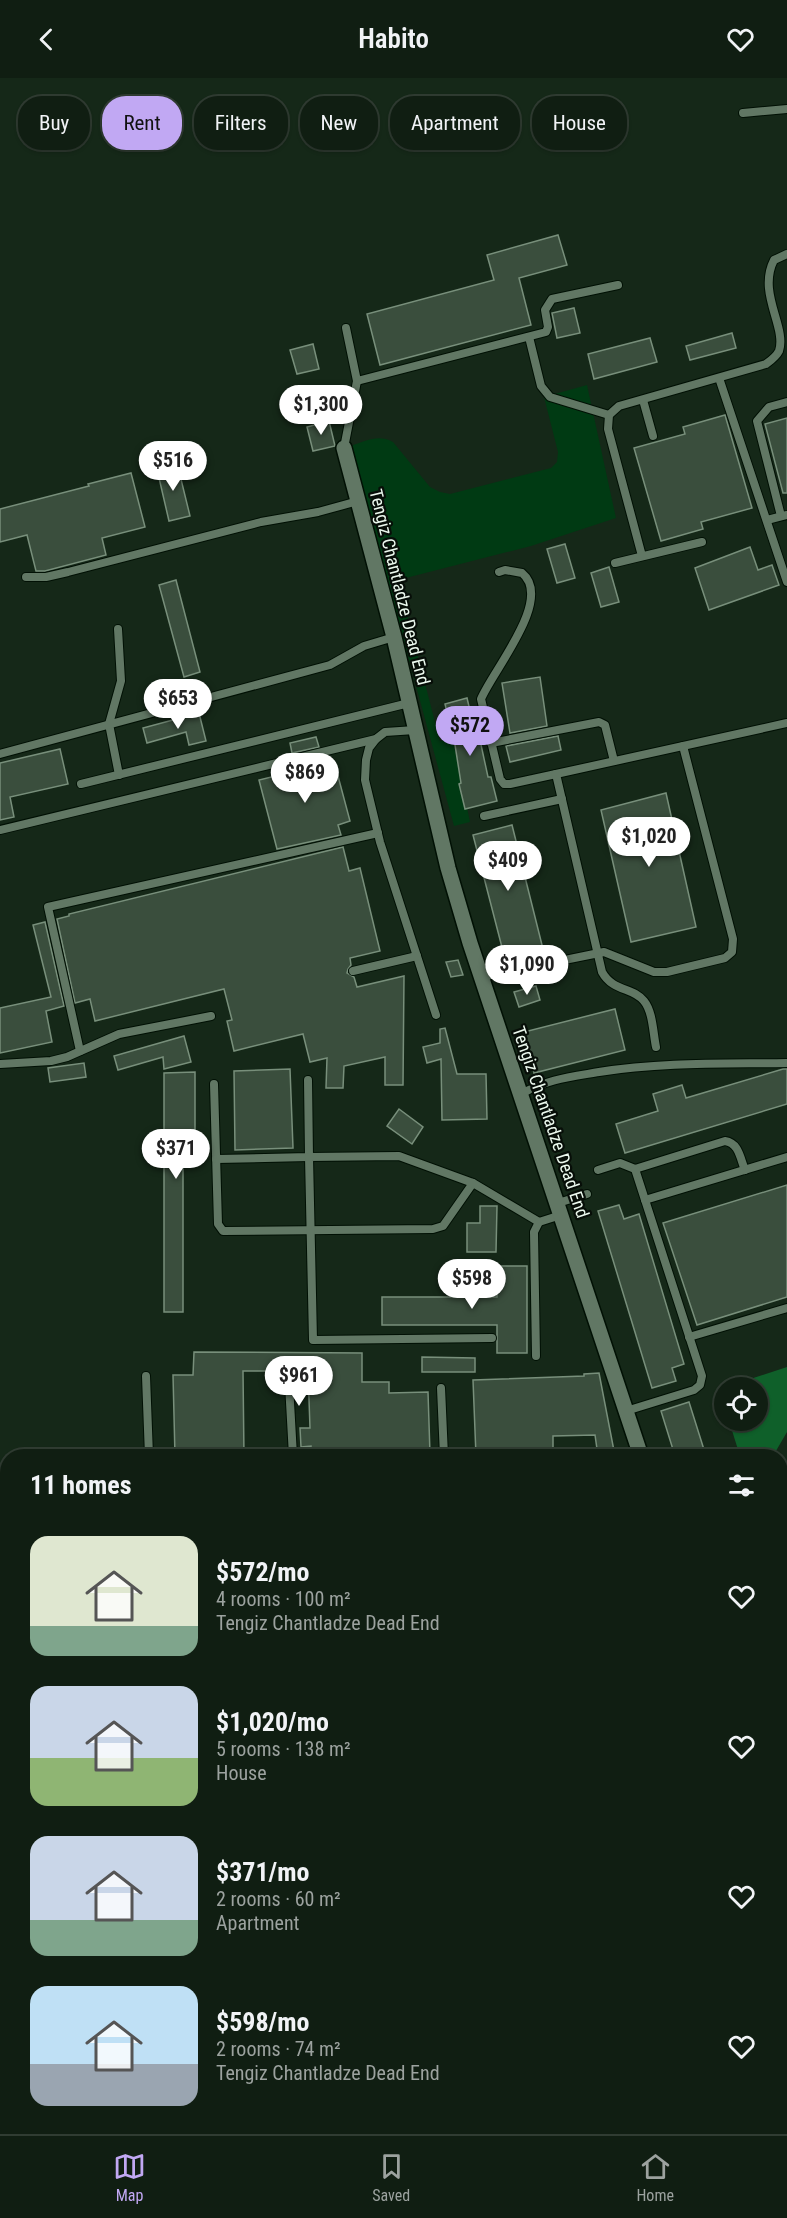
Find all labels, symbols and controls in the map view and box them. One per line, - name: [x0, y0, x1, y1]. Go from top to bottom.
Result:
- icon: back: [30, 23, 63, 56]
- text: Habito: [358, 23, 429, 55]
- icon: heart: [724, 23, 757, 56]
- chip: Buy: [18, 96, 90, 150]
- chip: Rent: [102, 96, 182, 150]
- chip: Filters: [194, 96, 288, 150]
- chip: New: [300, 96, 378, 150]
- chip: Apartment: [390, 96, 520, 150]
- chip: House: [532, 96, 627, 150]
- pin: $1,300: [272, 385, 370, 436]
- text: $1,300: [293, 392, 349, 416]
- pin: $516: [137, 441, 209, 492]
- text: $516: [153, 448, 193, 472]
- street label: Tengiz Chantladze Dead End: [365, 487, 435, 687]
- pin: $653: [142, 679, 214, 730]
- text: $653: [158, 686, 198, 710]
- pin: $572: [434, 706, 506, 757]
- text: $572: [450, 713, 490, 737]
- pin: $869: [269, 753, 341, 804]
- text: $869: [285, 760, 325, 784]
- pin: $1,020: [600, 817, 698, 868]
- text: $1,020: [621, 824, 677, 848]
- pin: $409: [472, 841, 544, 892]
- text: $409: [488, 848, 528, 872]
- pin: $1,090: [478, 945, 576, 996]
- text: $1,090: [499, 952, 555, 976]
- street label: Tengiz Chantladze Dead End: [508, 1023, 594, 1221]
- pin: $371: [140, 1129, 212, 1180]
- text: $371: [156, 1136, 196, 1160]
- pin: $598: [436, 1259, 508, 1310]
- text: $598: [452, 1266, 492, 1290]
- pin: $961: [263, 1356, 335, 1407]
- text: $961: [279, 1363, 319, 1387]
- map controls: [714, 1377, 768, 1431]
- button: locate: [714, 1377, 768, 1431]
- icon: filters: [725, 1469, 758, 1502]
- text: 11 homes: [30, 1470, 132, 1500]
- text: $572/mo: [216, 1557, 309, 1587]
- icon: home: [78, 1560, 150, 1632]
- icon: heart: [725, 1580, 758, 1613]
- text: 4 rooms · 100 m²: [216, 1587, 351, 1611]
- text: Tengiz Chantladze Dead End: [216, 1611, 440, 1635]
- text: $1,020/mo: [216, 1707, 329, 1737]
- icon: home: [78, 1710, 150, 1782]
- icon: heart: [725, 1730, 758, 1763]
- text: 5 rooms · 138 m²: [216, 1737, 351, 1761]
- text: House: [216, 1761, 267, 1785]
- text: $371/mo: [216, 1857, 309, 1887]
- icon: home: [78, 1860, 150, 1932]
- icon: heart: [725, 1880, 758, 1913]
- text: 2 rooms · 60 m²: [216, 1887, 341, 1911]
- text: Apartment: [216, 1911, 300, 1935]
- text: $598/mo: [216, 2007, 309, 2037]
- icon: home: [78, 2010, 150, 2082]
- icon: heart: [725, 2030, 758, 2063]
- text: 2 rooms · 74 m²: [216, 2037, 341, 2061]
- text: Tengiz Chantladze Dead End: [216, 2061, 440, 2085]
- tab: Map: [113, 2150, 146, 2205]
- tab: Saved: [372, 2150, 410, 2205]
- tab: Home: [636, 2150, 674, 2205]

